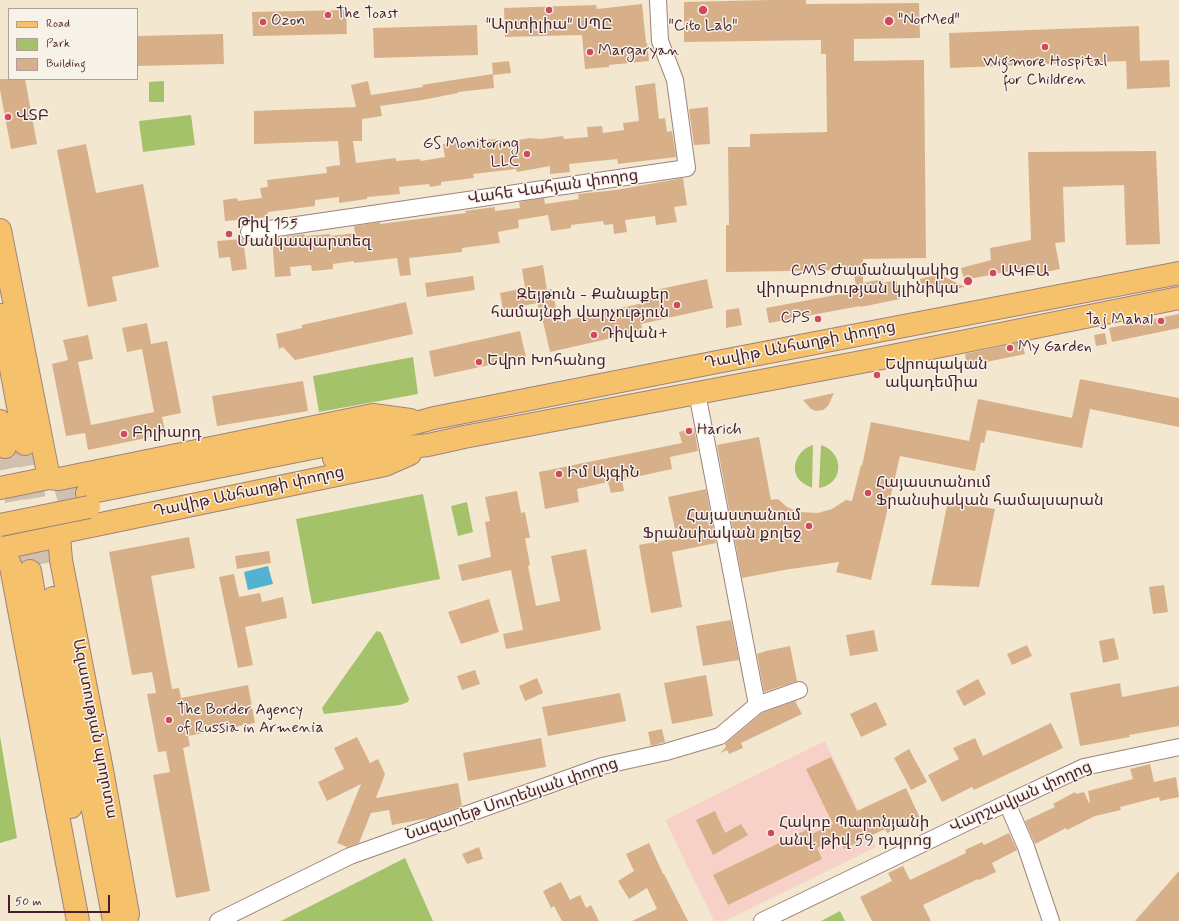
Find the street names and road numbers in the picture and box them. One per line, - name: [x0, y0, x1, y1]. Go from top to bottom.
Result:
- street label: Վահե Վահյան փողոց: [466, 167, 640, 209]
- street label: Դավիթ Անհաղթի փողոց: [703, 318, 897, 374]
- street label: Դավիթ Անհաղթի փողոց: [152, 463, 346, 523]
- street label: Ազատության պողոտա: [67, 637, 121, 821]
- street label: Նազարեթ Սուրենյան փողոց: [403, 755, 621, 845]
- street label: Վարշավյան փողոց: [947, 758, 1095, 838]

